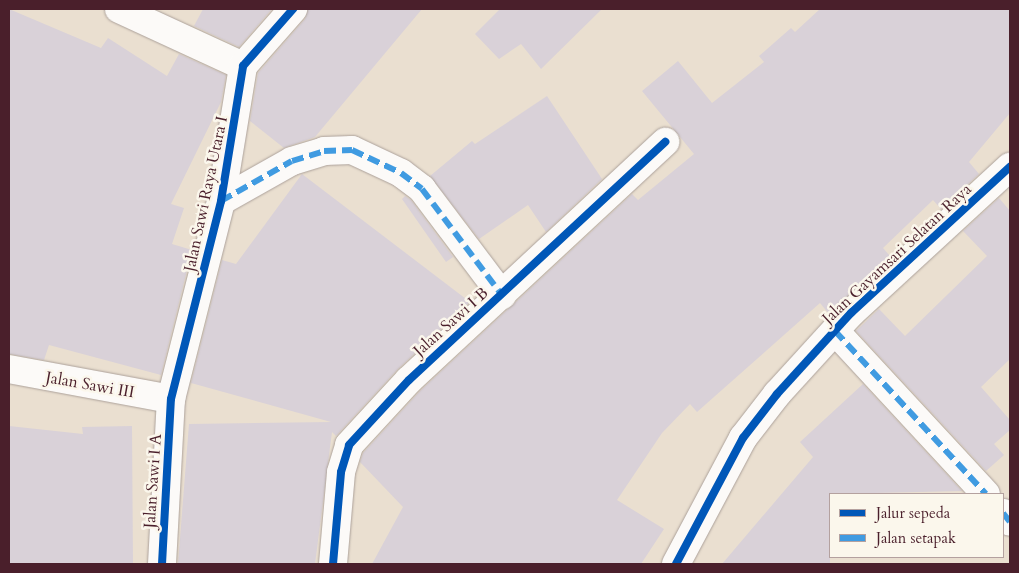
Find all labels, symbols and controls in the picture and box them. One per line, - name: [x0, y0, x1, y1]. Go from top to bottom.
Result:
- street label: Jalan Sawi Raya Utara I: [180, 115, 232, 273]
- street label: Jalan Gayamsari Selatan Raya: [818, 180, 976, 328]
- street label: Jalan Sawi I B: [410, 283, 492, 361]
- street label: Jalan Sawi III: [44, 368, 136, 402]
- street label: Jalan Sawi I A: [140, 433, 166, 529]
- legend: [829, 493, 1004, 558]
- text: Jalur sepeda: [876, 503, 950, 523]
- text: Jalan setapak: [876, 528, 956, 548]

